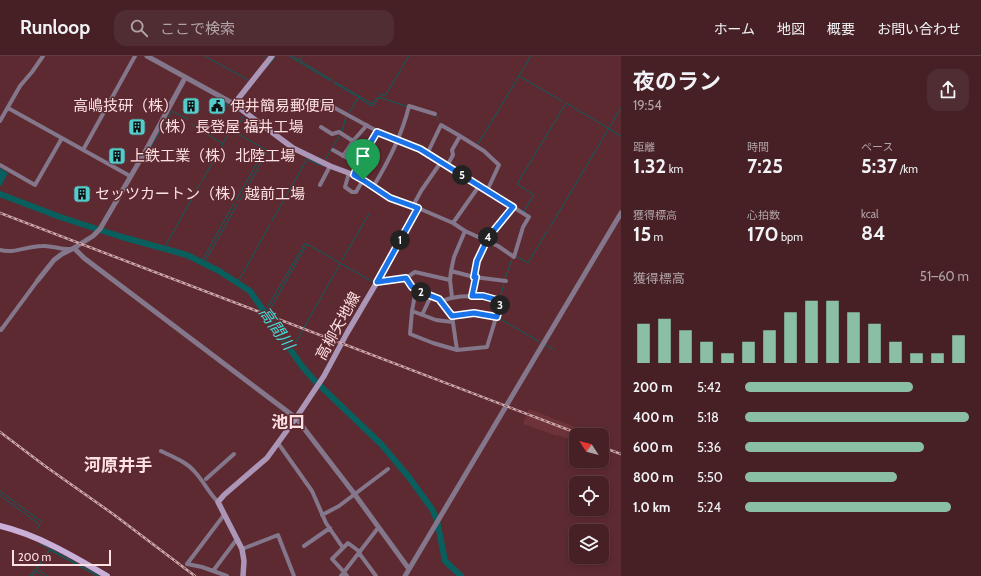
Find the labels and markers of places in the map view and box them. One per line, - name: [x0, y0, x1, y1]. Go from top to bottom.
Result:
- building icon: 高嶋技研（株）: [181, 96, 201, 116]
- public building icon: 伊井簡易郵便局: [207, 96, 227, 116]
- place label: 高嶋技研（株）: [73, 97, 178, 115]
- place label: 伊井簡易郵便局: [230, 97, 335, 115]
- building icon: （株）長登屋 福井工場: [127, 117, 147, 137]
- place label: （株）長登屋 福井工場: [150, 118, 303, 136]
- pin: [346, 139, 380, 180]
- building icon: 上鉄工業（株）北陸工場: [107, 146, 127, 166]
- place label: 上鉄工業（株）北陸工場: [130, 147, 295, 165]
- pin: 5: [452, 165, 472, 185]
- building icon: セッツカートン（株）越前工場: [72, 184, 92, 204]
- place label: セッツカートン（株）越前工場: [95, 185, 305, 203]
- pin: 4: [478, 227, 498, 247]
- pin: 1: [390, 230, 410, 250]
- pin: 2: [411, 282, 431, 302]
- pin: 3: [490, 295, 510, 315]

